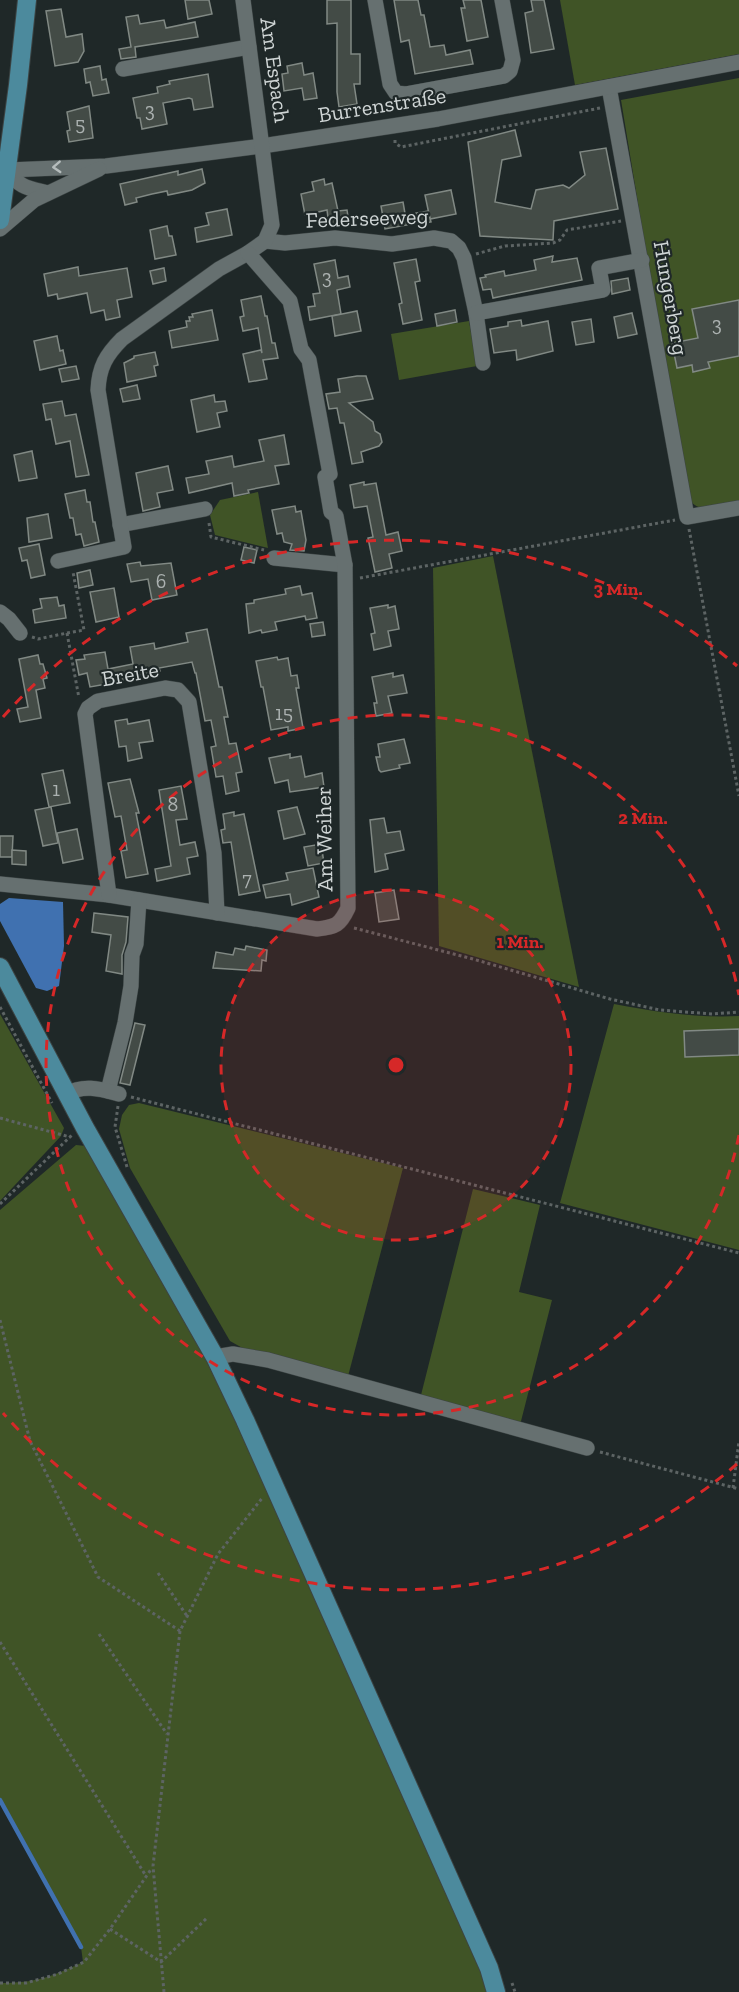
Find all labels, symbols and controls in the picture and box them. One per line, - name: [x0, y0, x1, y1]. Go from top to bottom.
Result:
- street label: Am Espach: [254, 16, 296, 125]
- street label: Burrenstraße: [316, 82, 448, 128]
- house number: 3: [145, 98, 155, 122]
- house number: 5: [75, 112, 85, 136]
- one-way arrow: [52, 161, 61, 174]
- street label: Federseeweg: [305, 202, 429, 234]
- street label: Hungerberg: [648, 238, 694, 358]
- house number: 3: [322, 265, 332, 289]
- house number: 3: [712, 312, 722, 336]
- house number: 6: [156, 569, 166, 593]
- text: 3 Min.: [593, 578, 643, 600]
- street label: Breite: [99, 656, 161, 692]
- house number: 15: [275, 701, 293, 725]
- house number: 1: [52, 777, 60, 801]
- street label: Am Weiher: [310, 786, 338, 892]
- house number: 8: [168, 792, 178, 816]
- text: 2 Min.: [618, 807, 668, 829]
- house number: 7: [242, 867, 252, 891]
- text: 1 Min.: [497, 931, 543, 953]
- centre of rings: [386, 1055, 406, 1075]

